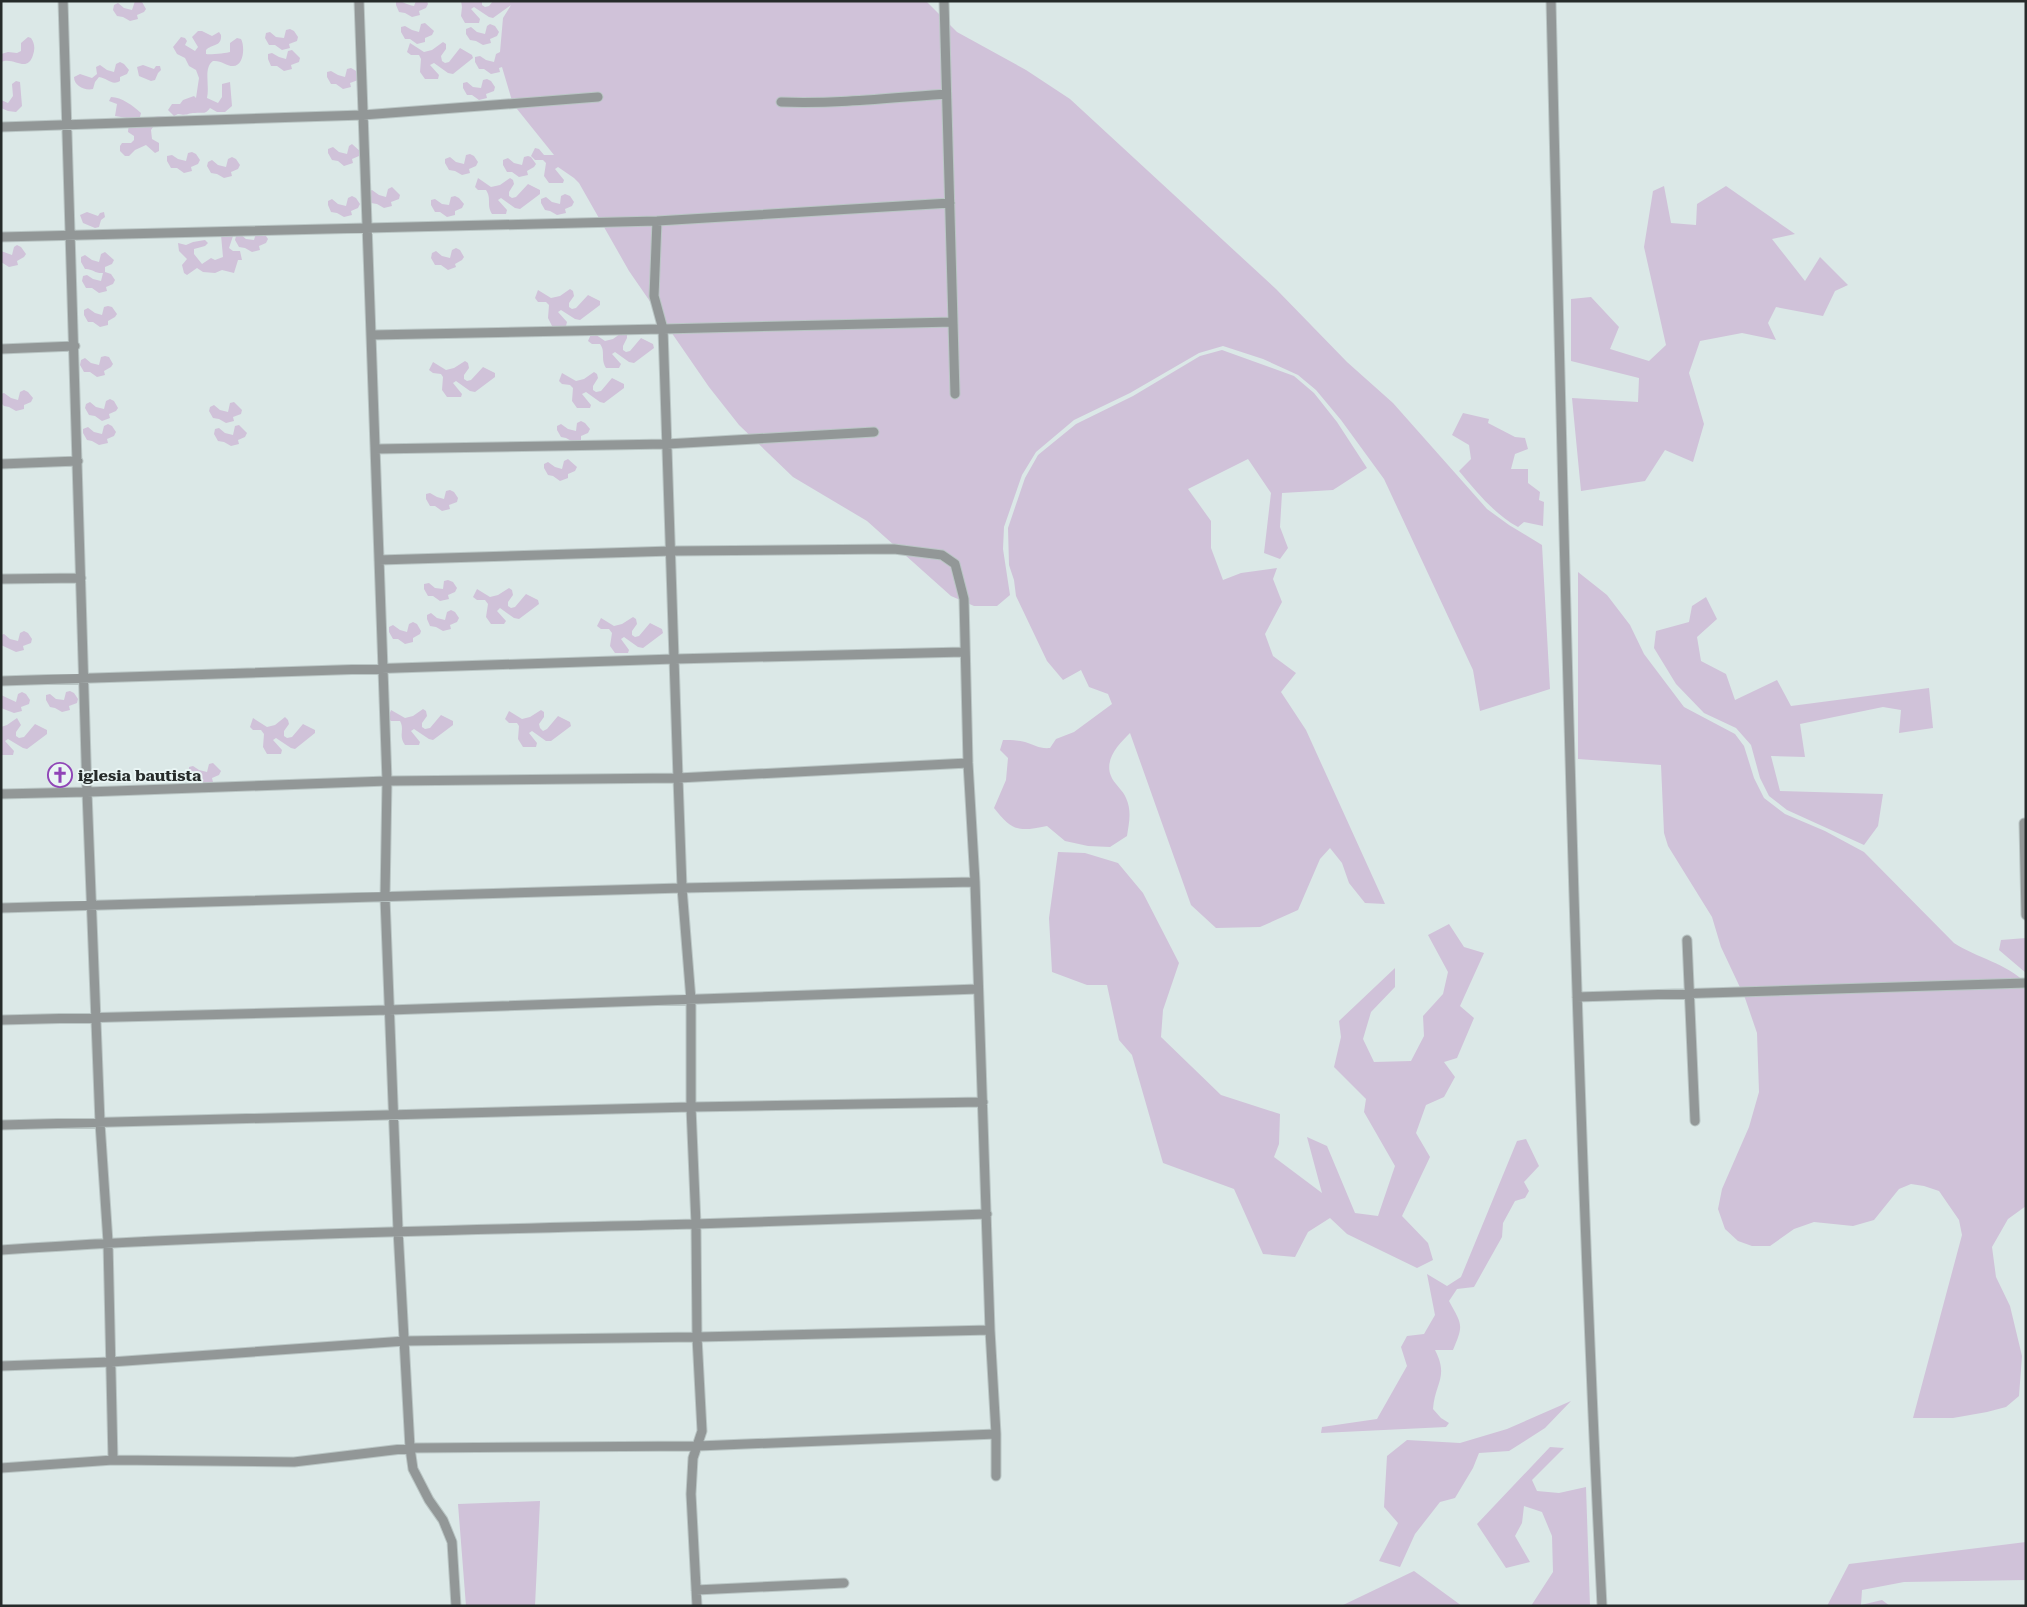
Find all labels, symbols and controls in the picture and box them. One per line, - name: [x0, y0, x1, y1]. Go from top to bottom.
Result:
- church icon: iglesia bautista: [47, 762, 73, 788]
- place label: iglesia bautista: [78, 766, 202, 785]

